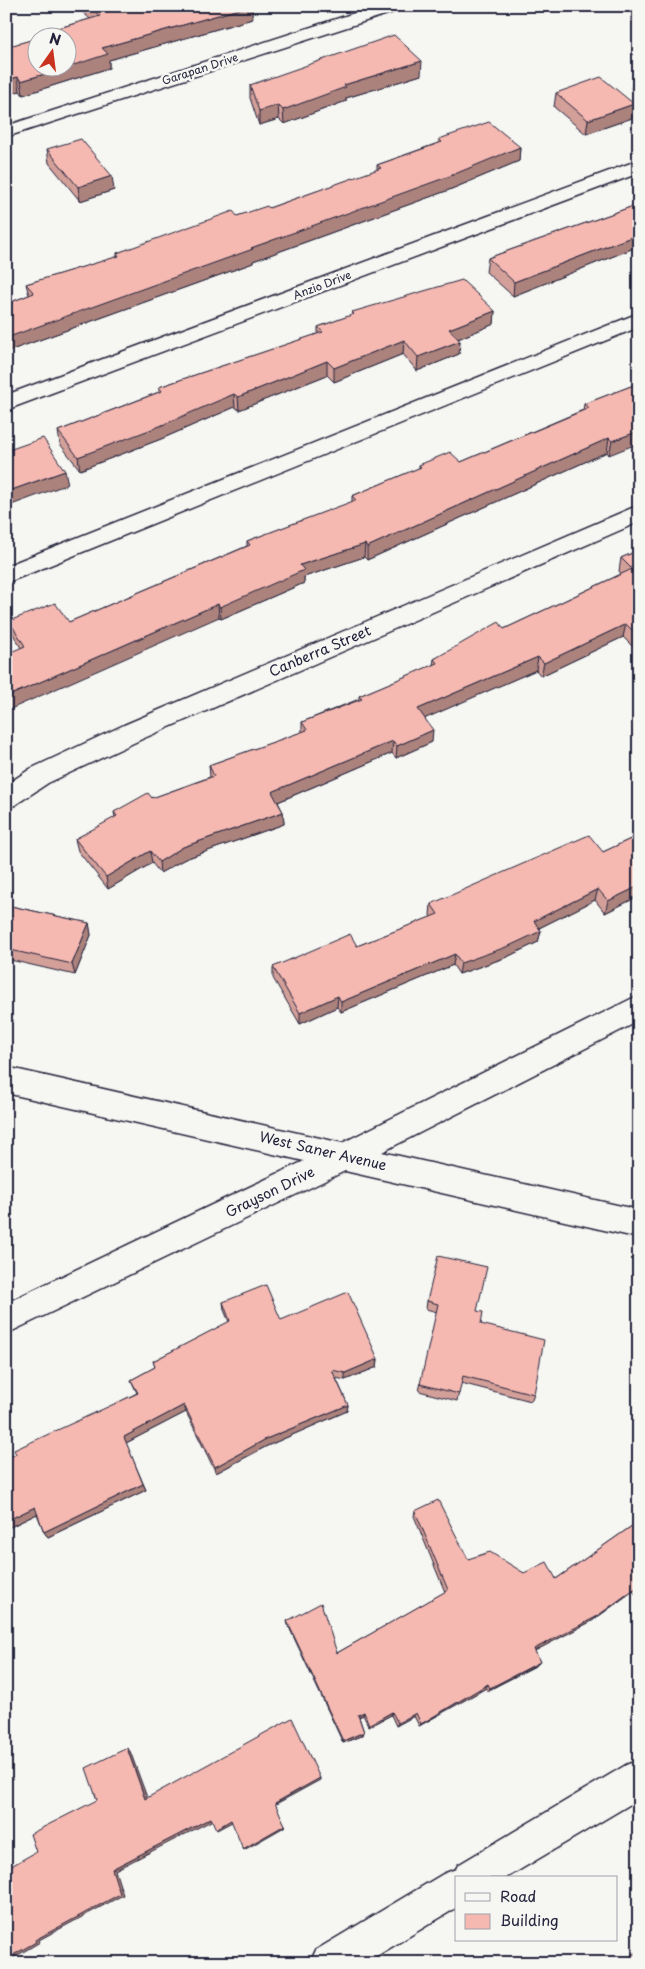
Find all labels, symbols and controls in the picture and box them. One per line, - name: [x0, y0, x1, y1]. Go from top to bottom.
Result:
- text: N: [47, 27, 63, 50]
- north arrow: [28, 28, 78, 78]
- street label: Garapan Drive: [160, 48, 240, 89]
- street label: Anzio Drive: [290, 266, 354, 303]
- street label: Canberra Street: [266, 619, 374, 682]
- street label: West Saner Avenue: [257, 1126, 389, 1175]
- street label: Grayson Drive: [222, 1161, 318, 1222]
- legend: [455, 1876, 618, 1942]
- text: Road: [500, 1884, 536, 1907]
- text: Building: [500, 1908, 559, 1931]

